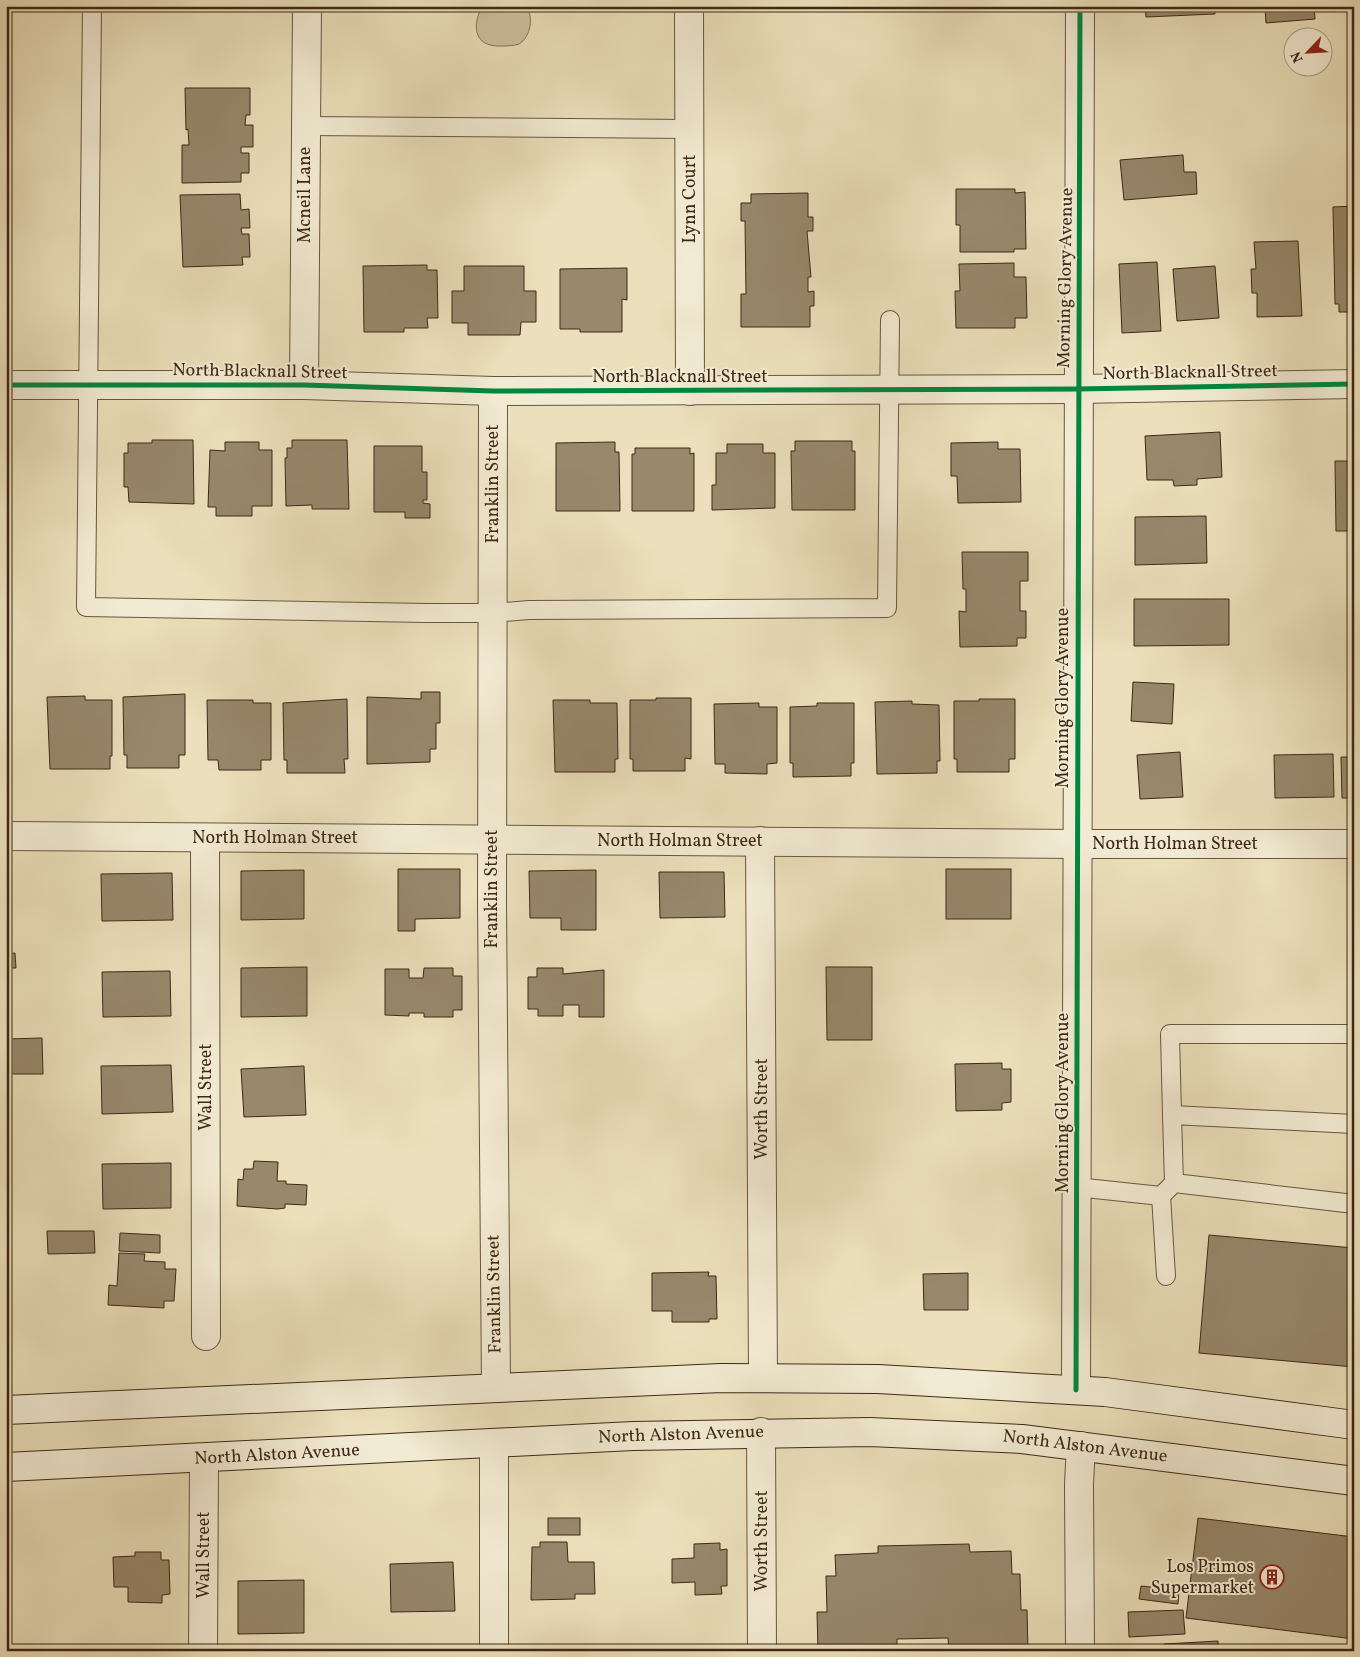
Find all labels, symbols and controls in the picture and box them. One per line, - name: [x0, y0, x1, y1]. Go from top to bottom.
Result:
- north arrow: [1282, 28, 1332, 78]
- text: N: [1287, 48, 1308, 65]
- street label: Mcneil Lane: [293, 147, 318, 243]
- street label: Lynn Court: [678, 155, 703, 244]
- street label: Morning Glory Avenue: [1052, 188, 1080, 368]
- street label: North Blacknall Street: [172, 358, 348, 386]
- street label: North Blacknall Street: [1102, 359, 1278, 387]
- street label: North Blacknall Street: [592, 365, 768, 390]
- street label: Franklin Street: [481, 425, 506, 543]
- street label: Morning Glory Avenue: [1051, 608, 1076, 788]
- street label: North Holman Street: [192, 826, 358, 851]
- street label: North Holman Street: [597, 829, 763, 854]
- street label: Franklin Street: [480, 830, 505, 948]
- street label: North Holman Street: [1092, 832, 1258, 857]
- street label: Morning Glory Avenue: [1051, 1013, 1076, 1193]
- street label: Wall Street: [194, 1043, 219, 1131]
- street label: Worth Street: [750, 1058, 775, 1160]
- street label: Franklin Street: [481, 1234, 509, 1354]
- street label: North Alston Avenue: [598, 1420, 764, 1450]
- street label: North Alston Avenue: [1001, 1424, 1169, 1470]
- street label: North Alston Avenue: [194, 1438, 360, 1472]
- street label: Worth Street: [750, 1490, 775, 1592]
- street label: Wall Street: [192, 1511, 217, 1599]
- place label: Los Primos Supermarket: [1151, 1555, 1254, 1601]
- building icon: Los Primos Supermarket: [1259, 1564, 1285, 1590]

